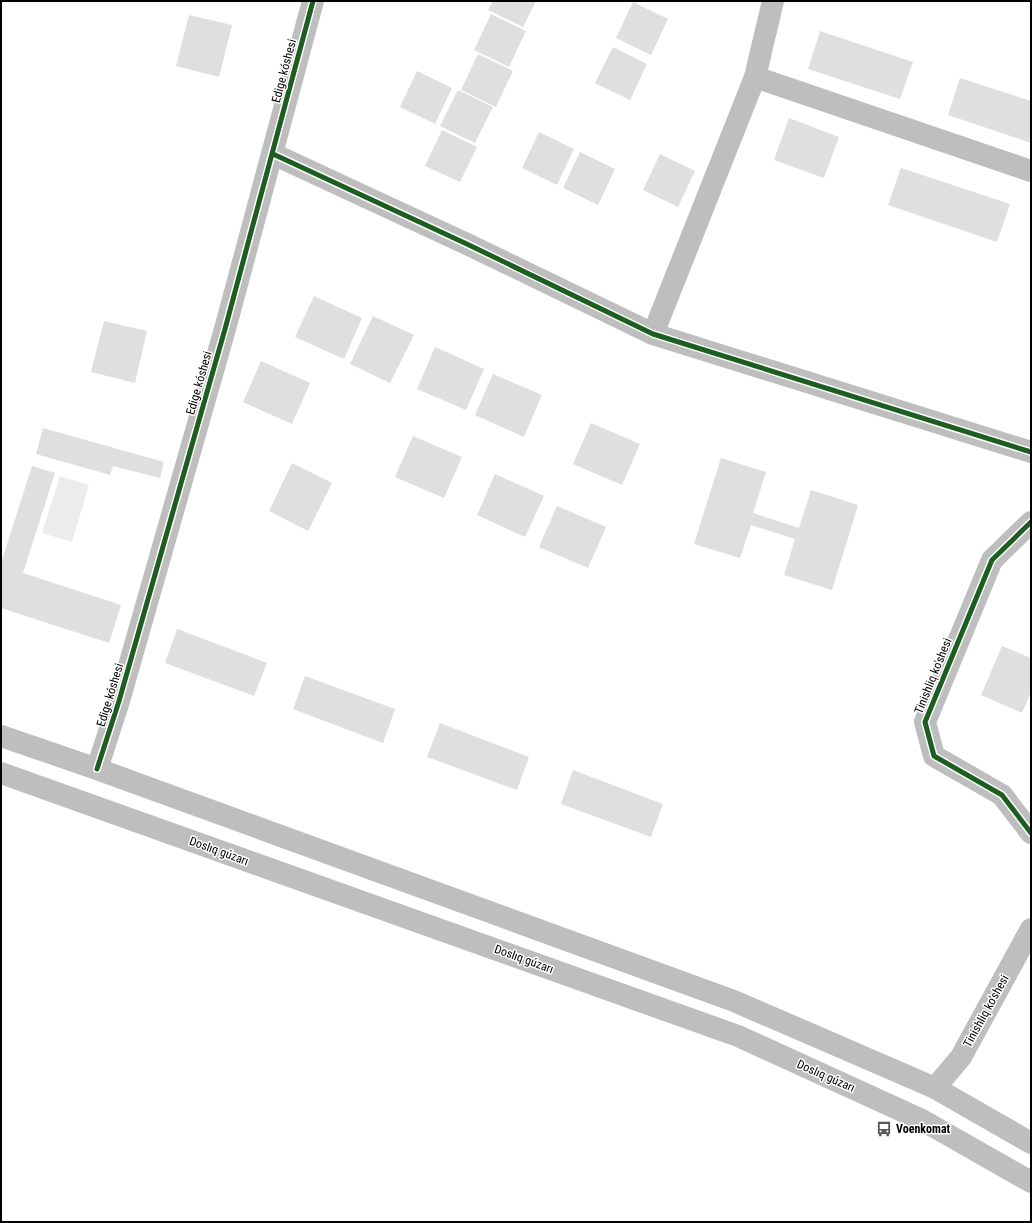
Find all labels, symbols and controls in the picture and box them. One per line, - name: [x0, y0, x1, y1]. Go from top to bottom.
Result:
- street label: Edige kóshesi: [269, 38, 299, 104]
- street label: Edige kóshesi: [183, 350, 215, 416]
- street label: Tinishliq ko'shesi: [911, 636, 955, 716]
- street label: Edige kóshesi: [94, 662, 126, 728]
- street label: Doslıq gúzarı: [188, 834, 250, 868]
- street label: Doslıq gúzarı: [493, 942, 555, 976]
- street label: Tinishliq ko'shesi: [960, 972, 1012, 1050]
- street label: Doslıq gúzarı: [795, 1057, 857, 1095]
- bus stop icon: Voenkomat: [875, 1120, 893, 1138]
- place label: Voenkomat: [896, 1122, 951, 1136]

